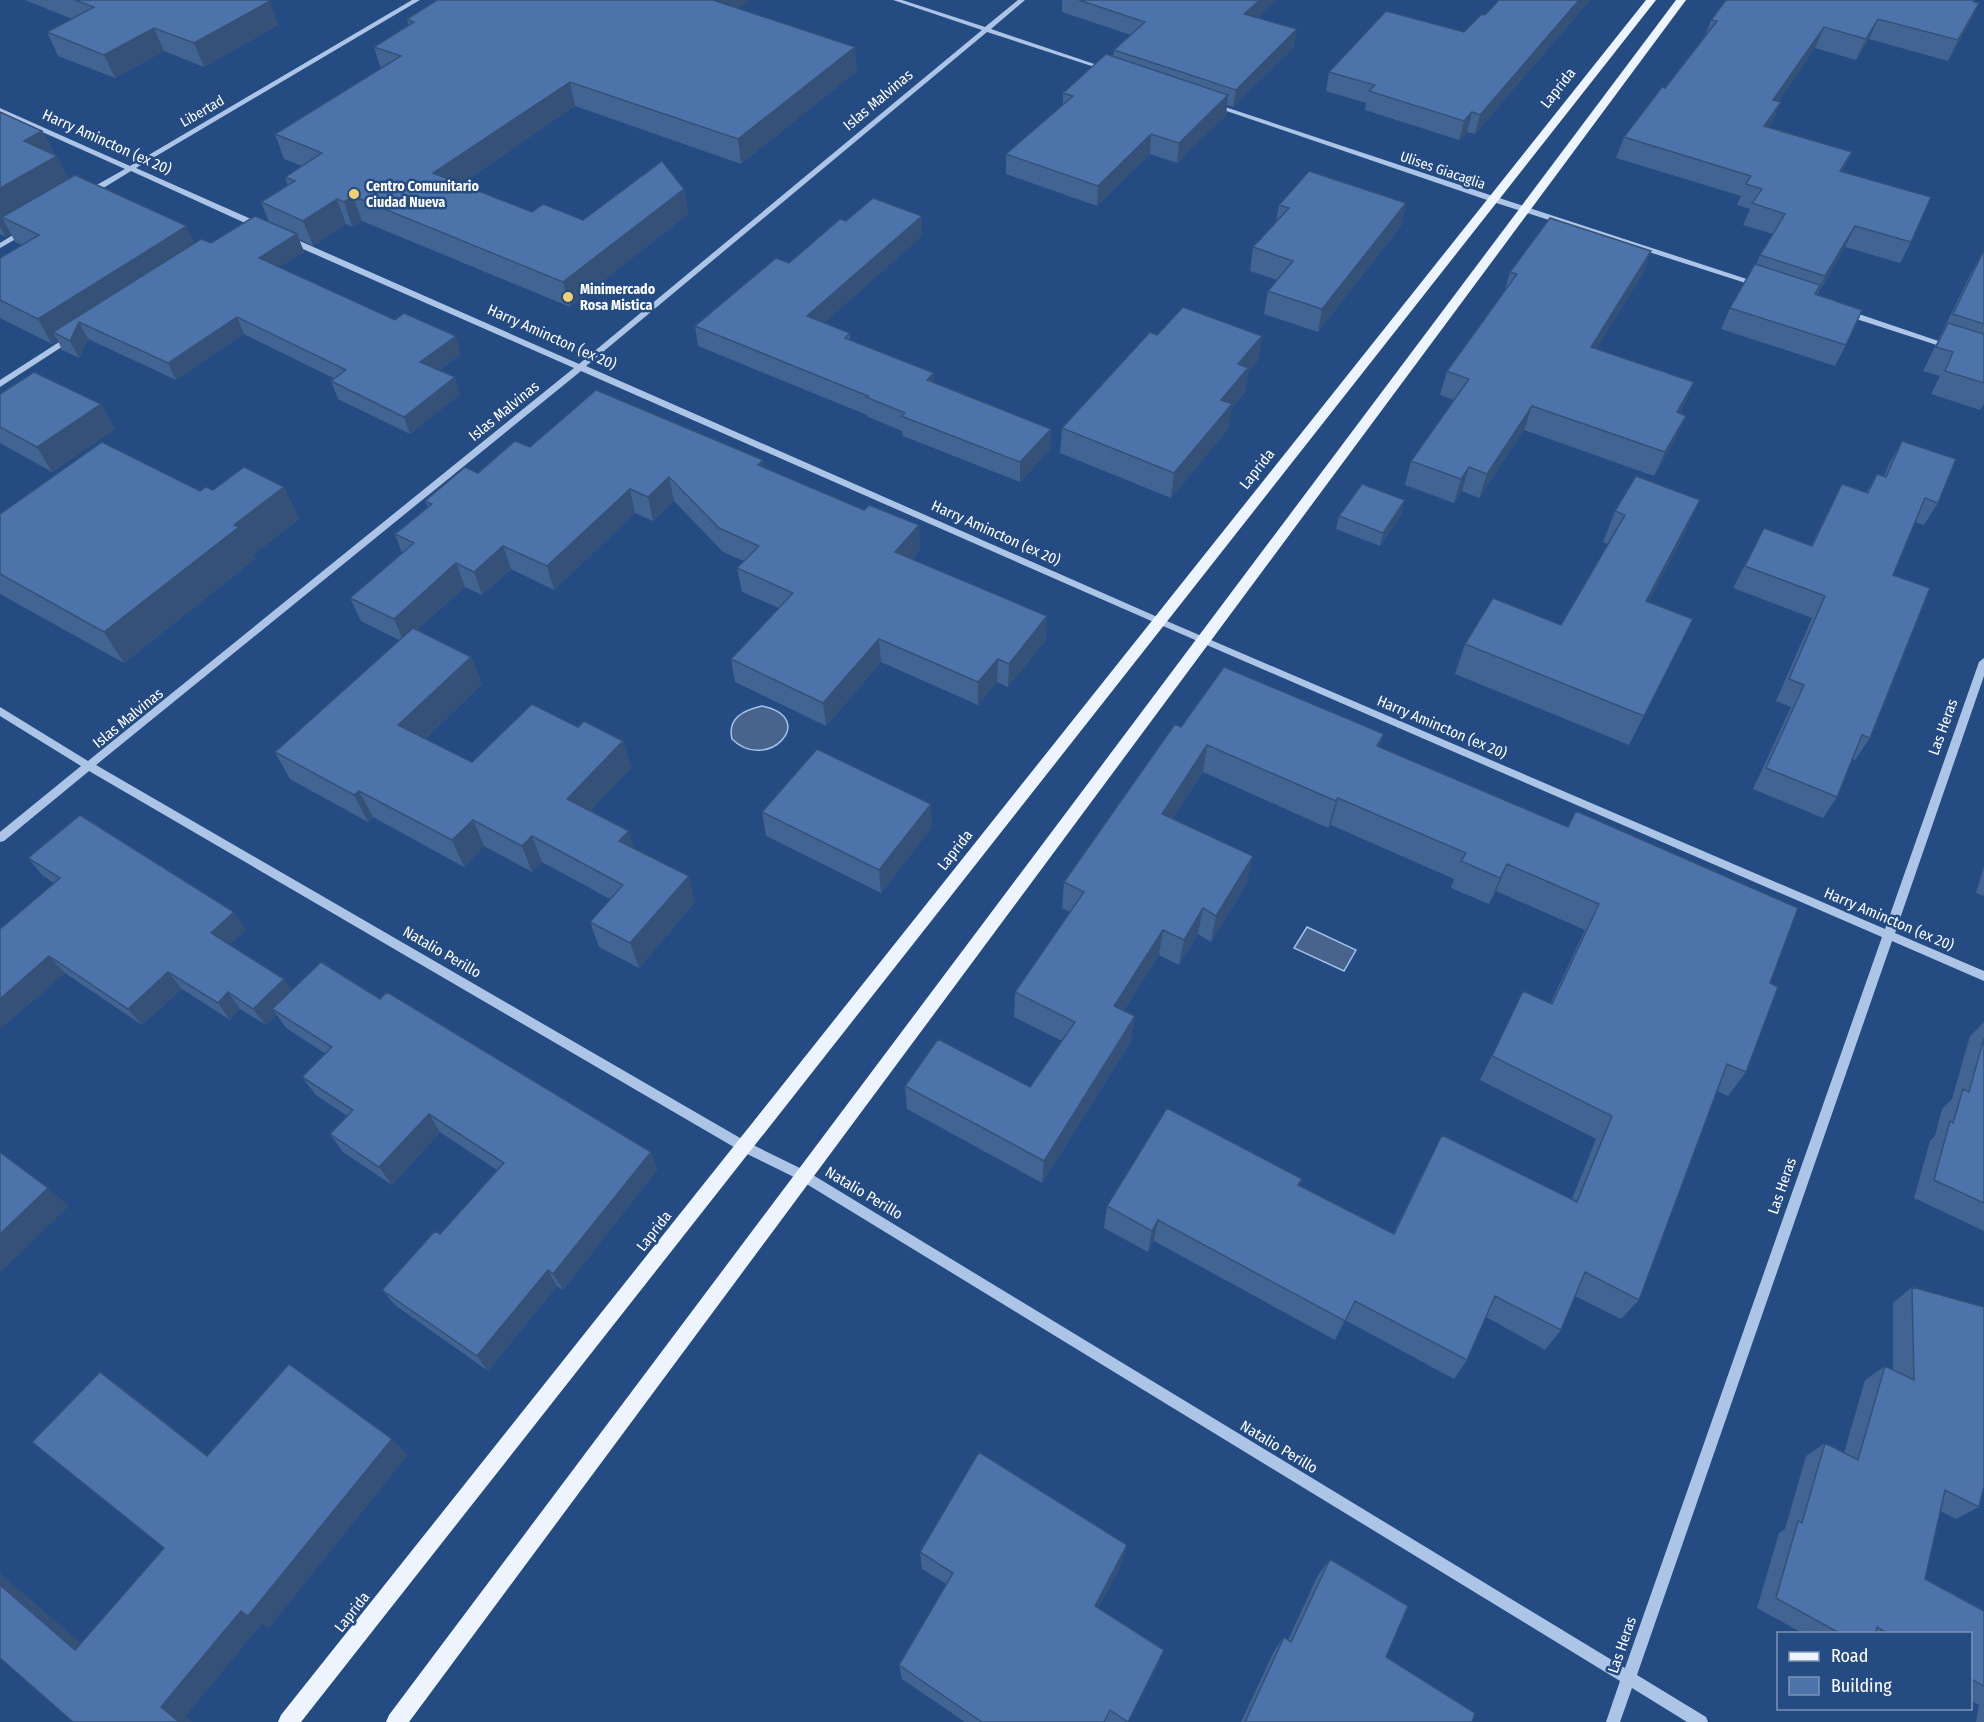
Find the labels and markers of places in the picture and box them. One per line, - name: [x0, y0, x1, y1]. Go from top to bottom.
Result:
- place label: Centro Comunitario Ciudad Nueva: [366, 178, 479, 211]
- marker: Centro Comunitario Ciudad Nueva: [347, 187, 361, 201]
- place label: Minimercado Rosa Mistica: [580, 281, 656, 314]
- marker: Minimercado Rosa Mistica: [561, 290, 575, 304]

